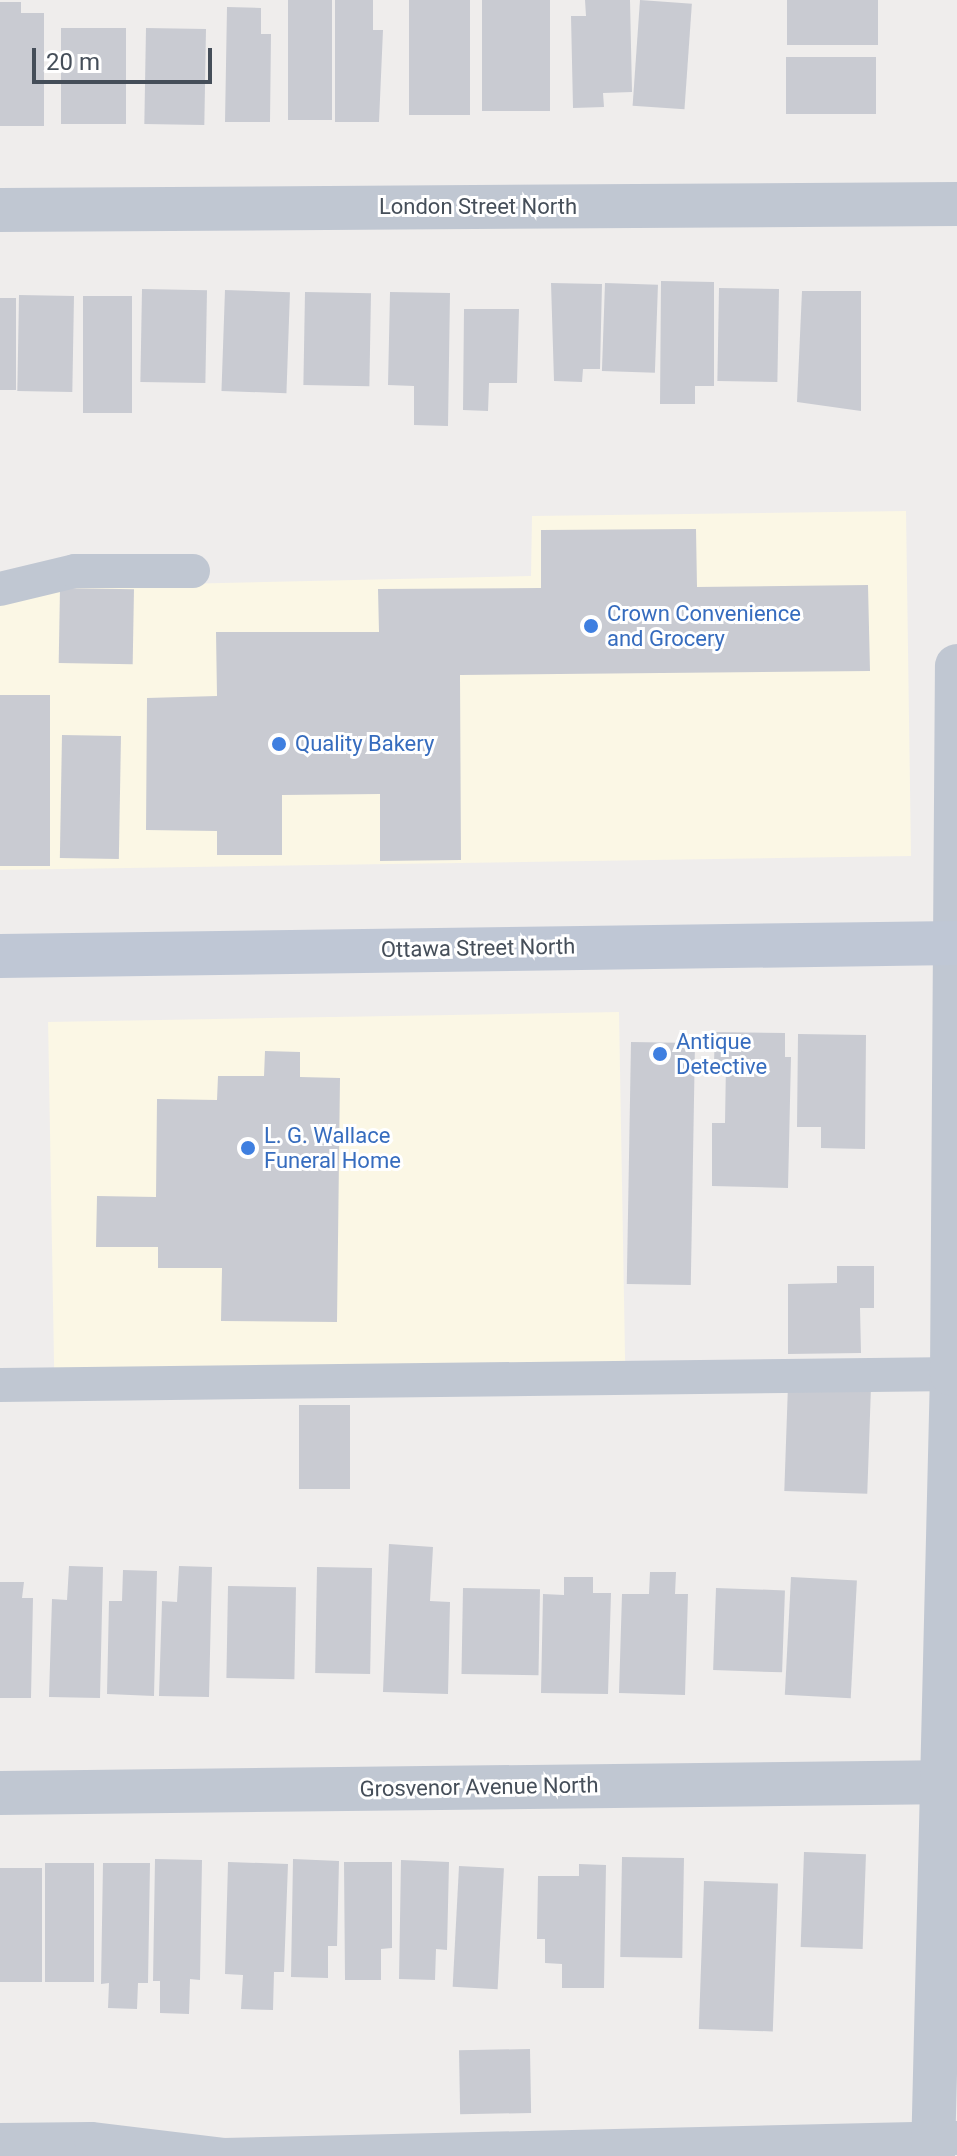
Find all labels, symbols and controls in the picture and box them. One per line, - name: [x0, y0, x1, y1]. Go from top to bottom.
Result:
- scale bar: [36, 32, 216, 82]
- text: 20 m: [46, 48, 100, 76]
- street label: London Street North: [379, 194, 577, 220]
- place label: Crown Convenience and Grocery: [607, 600, 801, 652]
- marker: Crown Convenience and Grocery: [582, 617, 600, 635]
- place label: Quality Bakery: [295, 731, 434, 757]
- marker: Quality Bakery: [270, 735, 288, 753]
- street label: Ottawa Street North: [381, 933, 575, 963]
- place label: Antique Detective: [676, 1028, 767, 1080]
- marker: Antique Detective: [651, 1045, 669, 1063]
- place label: L. G. Wallace Funeral Home: [264, 1122, 401, 1174]
- marker: L. G. Wallace Funeral Home: [239, 1139, 257, 1157]
- street label: Grosvenor Avenue North: [359, 1772, 599, 1802]

